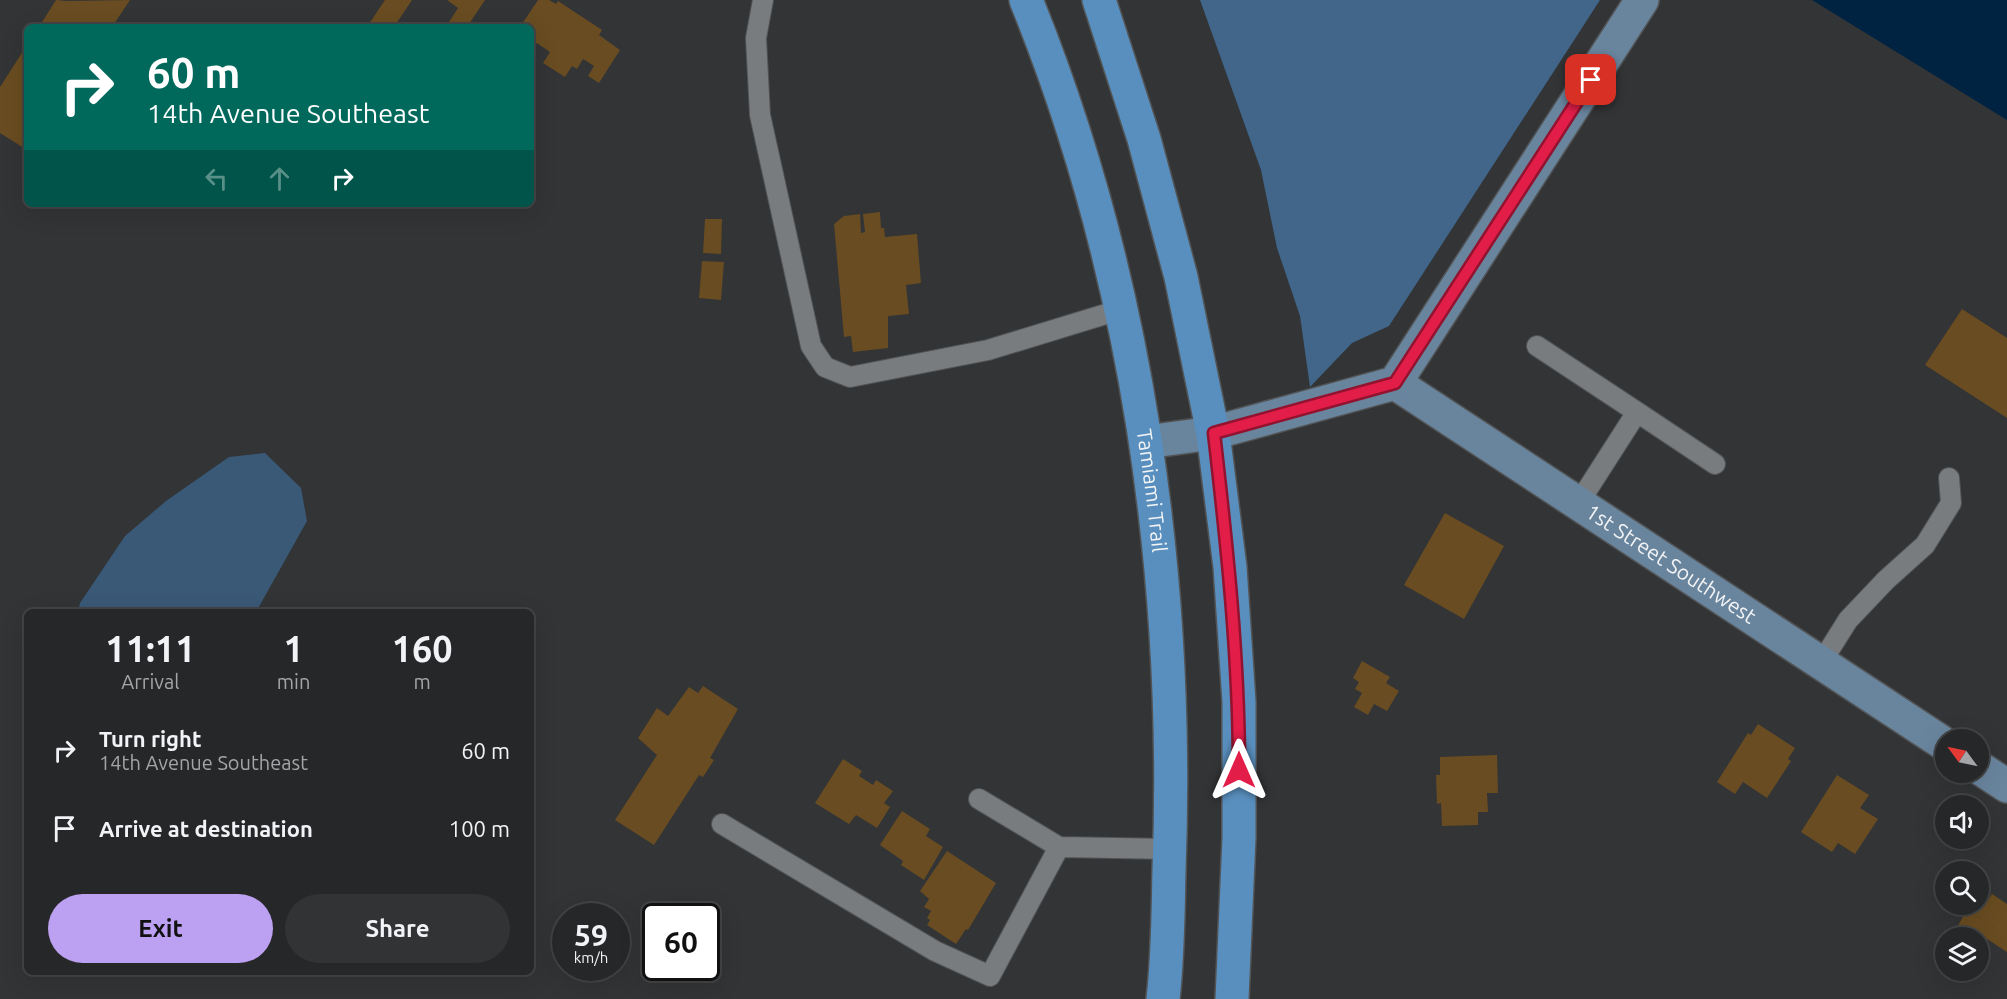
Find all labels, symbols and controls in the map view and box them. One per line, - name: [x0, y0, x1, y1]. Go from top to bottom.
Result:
- icon: right: [48, 48, 126, 126]
- text: 60 m: [147, 49, 241, 96]
- pin: [1565, 54, 1616, 105]
- icon: arrive: [1574, 63, 1607, 96]
- text: 14th Avenue Southeast: [147, 98, 429, 128]
- icon: left: [200, 162, 233, 195]
- icon: ahead: [263, 162, 296, 195]
- icon: right: [326, 162, 359, 195]
- street label: Tamiami Trail: [1133, 427, 1172, 553]
- street label: 1st Street Southwest: [1582, 499, 1761, 628]
- text: 11:11: [105, 628, 195, 669]
- text: 1: [283, 628, 304, 669]
- text: 160: [392, 628, 453, 669]
- text: Arrival: [121, 670, 180, 693]
- text: min: [277, 670, 310, 693]
- text: m: [414, 670, 431, 693]
- text: Turn right: [99, 726, 201, 751]
- north arrow: [1935, 729, 1989, 783]
- map controls: [1935, 729, 1989, 981]
- icon: right: [48, 734, 81, 767]
- text: 60 m: [461, 738, 510, 763]
- position arrow: [1207, 738, 1271, 802]
- text: 14th Avenue Southeast: [99, 751, 308, 774]
- button: sound: [1935, 795, 1989, 849]
- icon: arrive: [48, 812, 81, 845]
- text: Arrive at destination: [99, 816, 313, 841]
- text: 100 m: [449, 816, 510, 841]
- button: search: [1935, 861, 1989, 915]
- button: Exit: [48, 894, 273, 963]
- button: Share: [285, 894, 510, 963]
- speed limit sign: 60: [642, 903, 720, 981]
- text: 59: [574, 918, 608, 952]
- button: layers: [1935, 927, 1989, 981]
- text: km/h: [574, 949, 608, 966]

